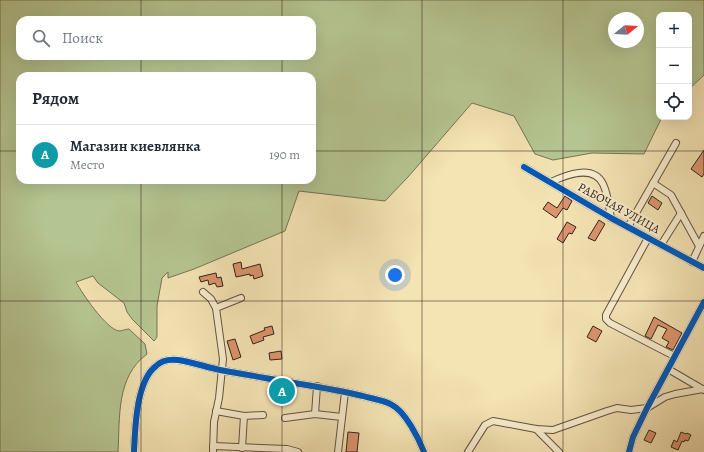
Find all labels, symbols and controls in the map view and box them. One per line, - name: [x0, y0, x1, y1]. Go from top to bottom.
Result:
- north arrow: [608, 12, 644, 48]
- map controls: [656, 12, 692, 120]
- button: +: [656, 12, 692, 48]
- search box: [16, 16, 316, 60]
- icon: search: [30, 27, 52, 49]
- text: Поиск: [62, 28, 103, 48]
- button: −: [656, 48, 692, 84]
- button: locate: [656, 84, 692, 120]
- text: Рядом: [32, 87, 79, 110]
- text: Магазин киевлянка: [70, 136, 201, 156]
- text: A: [41, 146, 49, 163]
- text: 190 m: [269, 146, 300, 163]
- text: Место: [70, 156, 105, 173]
- street label: РАБОЧАЯ УЛИЦА: [575, 179, 664, 238]
- your location: [385, 265, 405, 285]
- pin: A: [269, 376, 295, 406]

